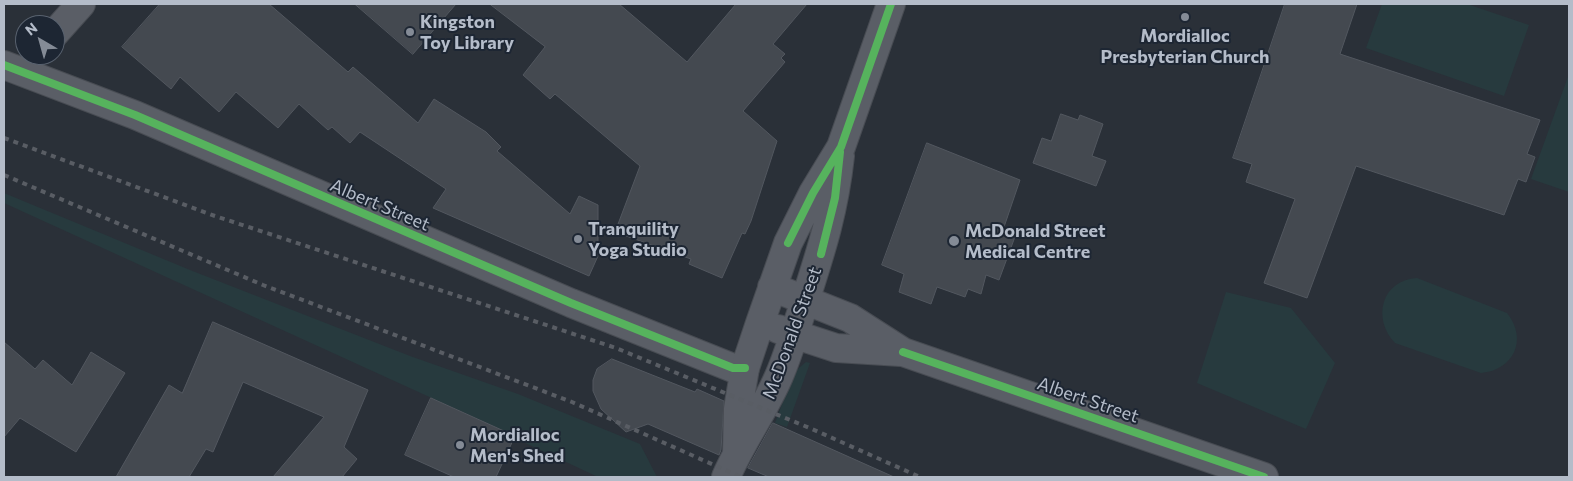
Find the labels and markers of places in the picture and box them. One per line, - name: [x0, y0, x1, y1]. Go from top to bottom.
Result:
- place label: Kingston Toy Library: [420, 11, 514, 54]
- marker: Mordialloc Presbyterian Church: [1179, 11, 1191, 23]
- place label: Mordialloc Presbyterian Church: [1100, 25, 1270, 68]
- marker: Kingston Toy Library: [404, 26, 416, 38]
- place label: Tranquility Yoga Studio: [588, 218, 687, 260]
- place label: McDonald Street Medical Centre: [965, 220, 1106, 262]
- marker: Tranquility Yoga Studio: [572, 233, 584, 245]
- marker: McDonald Street Medical Centre: [947, 234, 961, 248]
- place label: Mordialloc Men's Shed: [470, 424, 564, 466]
- marker: Mordialloc Men's Shed: [454, 439, 466, 451]

